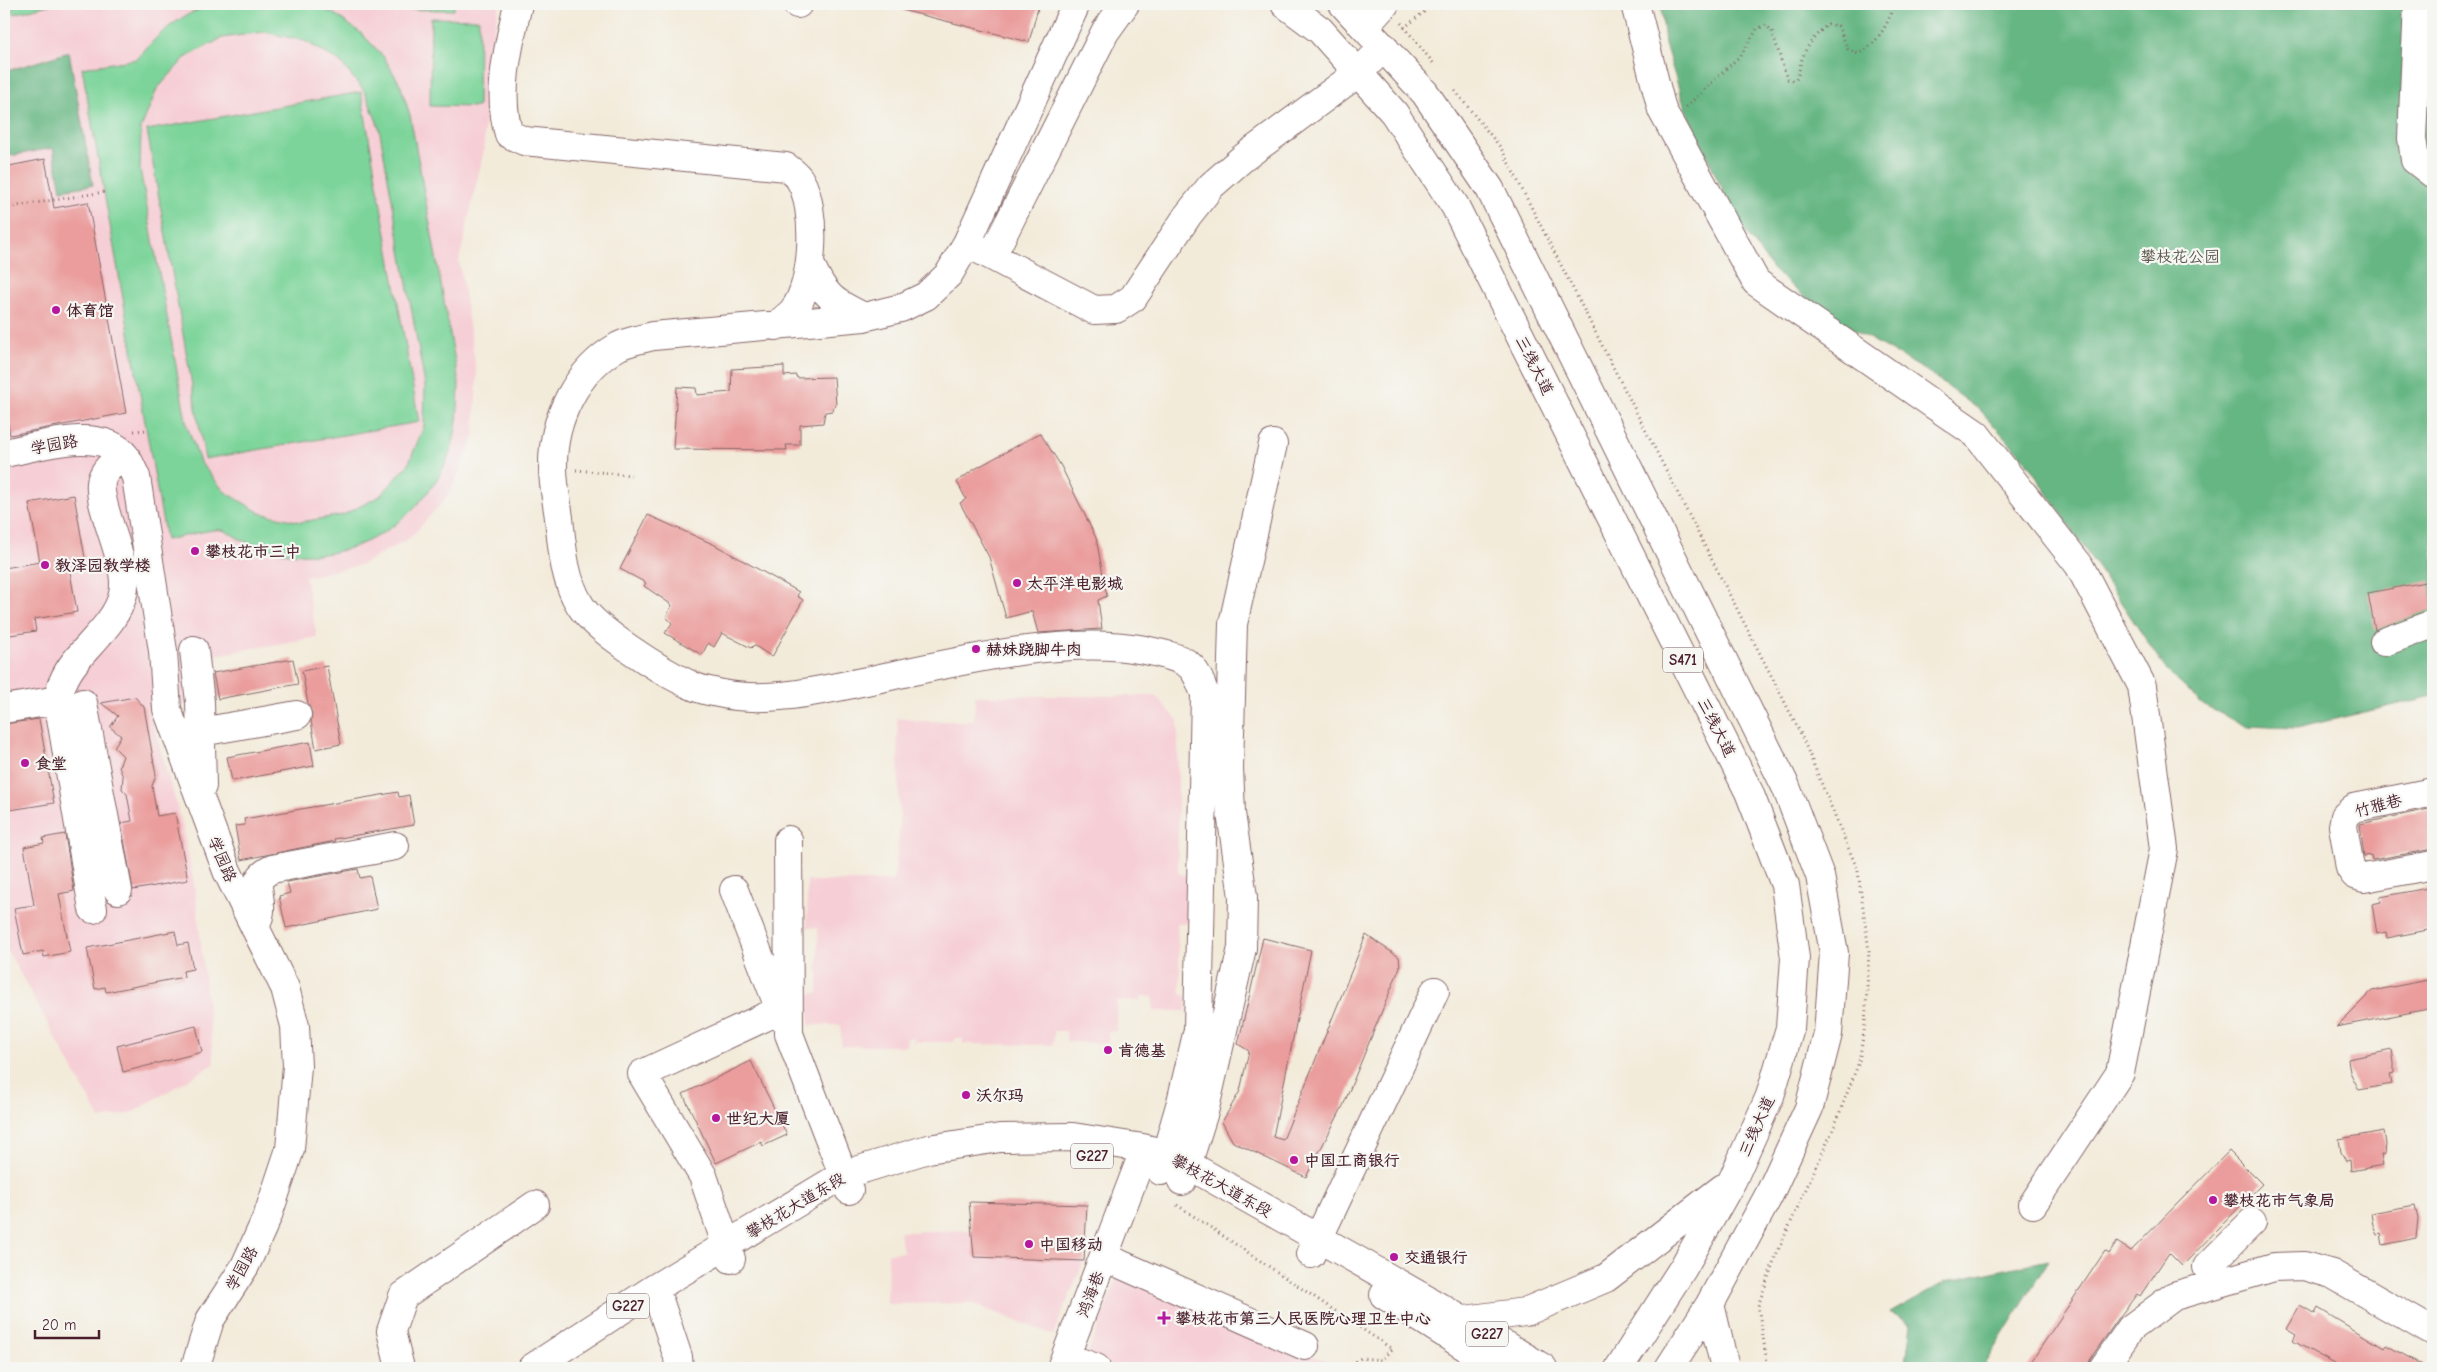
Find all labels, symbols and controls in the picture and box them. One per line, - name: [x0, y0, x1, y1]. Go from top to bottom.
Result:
- park label: 攀枝花公园: [2140, 248, 2220, 266]
- place label: 体育馆: [66, 302, 114, 320]
- marker: 体育馆: [50, 304, 62, 316]
- street label: 三线大道: [1512, 333, 1557, 398]
- street label: 学园路: [29, 432, 79, 458]
- place label: 攀枝花市三中: [205, 543, 301, 561]
- marker: 攀枝花市三中: [189, 545, 201, 557]
- place label: 教泽园教学楼: [55, 557, 151, 575]
- marker: 教泽园教学楼: [39, 559, 51, 571]
- place label: 太平洋电影城: [1027, 575, 1123, 593]
- marker: 太平洋电影城: [1011, 577, 1023, 589]
- place label: 赫妹跷脚牛肉: [986, 641, 1082, 659]
- marker: 赫妹跷脚牛肉: [970, 643, 982, 655]
- road number: S471: [1663, 648, 1703, 672]
- street label: 三线大道: [1694, 695, 1739, 760]
- place label: 食堂: [35, 755, 67, 773]
- marker: 食堂: [19, 757, 31, 769]
- street label: 竹雅巷: [2353, 791, 2404, 821]
- street label: 学园路: [204, 834, 240, 885]
- place label: 肯德基: [1118, 1042, 1166, 1060]
- marker: 肯德基: [1102, 1044, 1114, 1056]
- place label: 沃尔玛: [976, 1087, 1024, 1105]
- marker: 沃尔玛: [960, 1089, 972, 1101]
- street label: 三线大道: [1736, 1094, 1778, 1159]
- place label: 世纪大厦: [726, 1110, 790, 1128]
- marker: 世纪大厦: [710, 1112, 722, 1124]
- road number: G227: [1071, 1144, 1113, 1168]
- street label: 攀枝花大道东段: [1168, 1151, 1275, 1221]
- place label: 中国工商银行: [1304, 1152, 1400, 1170]
- marker: 中国工商银行: [1288, 1154, 1300, 1166]
- street label: 攀枝花大道东段: [743, 1169, 848, 1242]
- place label: 攀枝花市气象局: [2223, 1192, 2335, 1210]
- marker: 攀枝花市气象局: [2207, 1194, 2219, 1206]
- place label: 中国移动: [1039, 1236, 1103, 1254]
- marker: 中国移动: [1023, 1238, 1035, 1250]
- street label: 学园路: [222, 1243, 261, 1294]
- place label: 交通银行: [1404, 1249, 1468, 1267]
- marker: 交通银行: [1388, 1251, 1400, 1263]
- street label: 鸿海巷: [1074, 1269, 1108, 1320]
- road number: G227: [607, 1294, 649, 1318]
- scale bar: [35, 1307, 99, 1339]
- place label: 攀枝花市第三人民医院心理卫生中心: [1175, 1310, 1431, 1328]
- marker: 攀枝花市第三人民医院心理卫生中心: [1157, 1311, 1171, 1325]
- text: 20 m: [42, 1316, 76, 1334]
- road number: G227: [1466, 1322, 1508, 1346]

